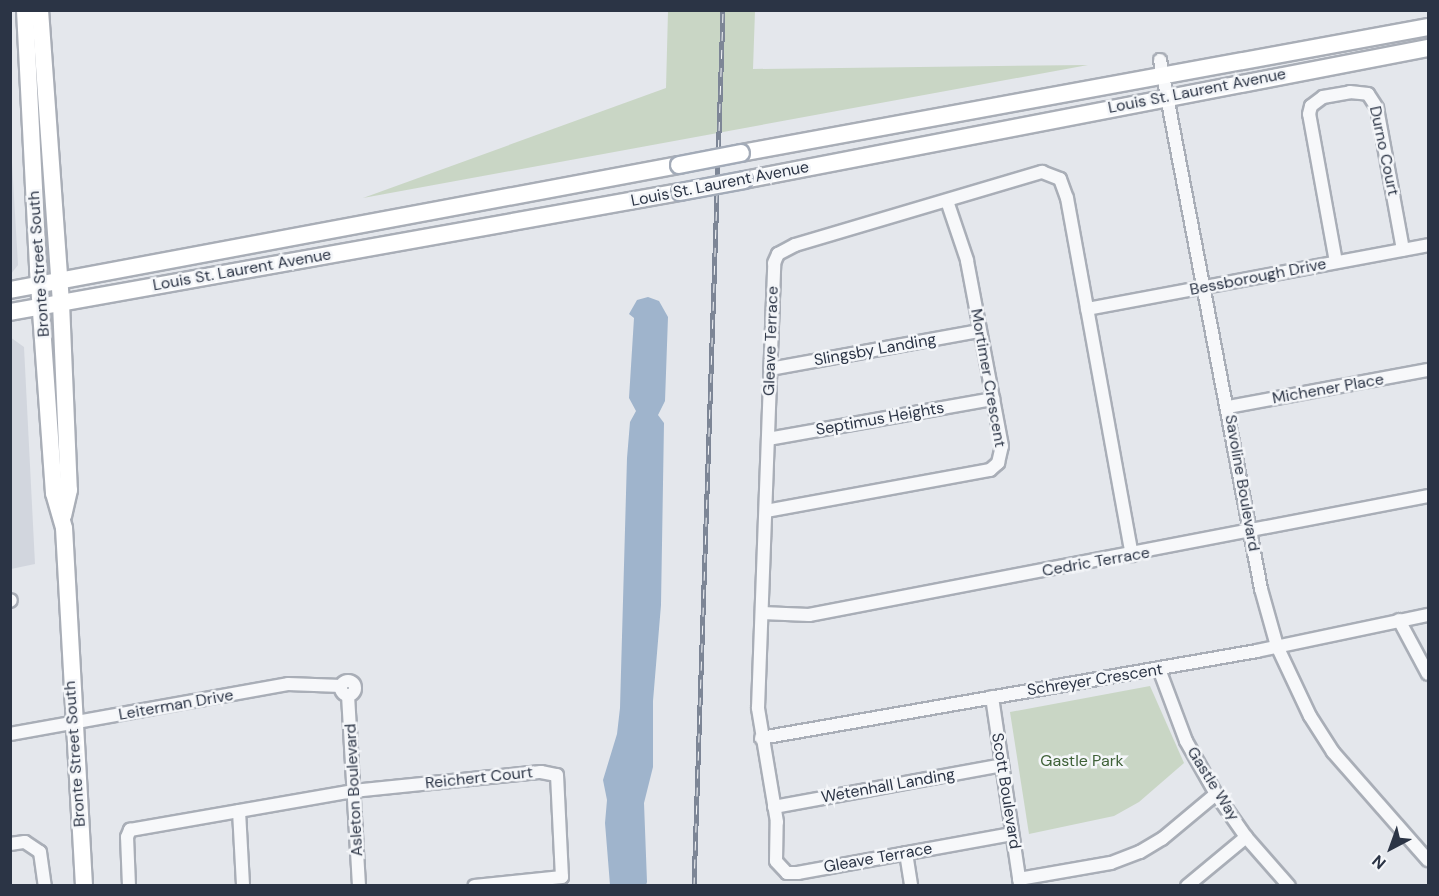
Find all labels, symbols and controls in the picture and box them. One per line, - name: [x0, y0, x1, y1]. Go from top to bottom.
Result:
- street label: Louis St. Laurent Avenue: [1106, 64, 1288, 118]
- street label: Durno Court: [1365, 104, 1403, 198]
- street label: Louis St. Laurent Avenue: [629, 157, 811, 211]
- street label: Bronte Street South: [24, 190, 54, 338]
- street label: Louis St. Laurent Avenue: [151, 245, 333, 295]
- street label: Bessborough Drive: [1188, 254, 1328, 300]
- street label: Gleave Terrace: [759, 286, 783, 396]
- street label: Mortimer Crescent: [966, 307, 1010, 449]
- street label: Slingsby Landing: [812, 330, 938, 370]
- street label: Michener Place: [1271, 370, 1385, 408]
- street label: Septimus Heights: [814, 398, 946, 440]
- street label: Savoline Boulevard: [1221, 413, 1263, 553]
- street label: Cedric Terrace: [1041, 543, 1151, 581]
- street label: Schreyer Crescent: [1026, 660, 1164, 700]
- street label: Bronte Street South: [60, 680, 90, 828]
- street label: Leiterman Drive: [117, 685, 235, 725]
- street label: Asleton Boulevard: [341, 723, 367, 857]
- street label: Scott Boulevard: [987, 732, 1025, 850]
- street label: Gastle Way: [1183, 743, 1243, 825]
- park label: Gastle Park: [1040, 751, 1124, 771]
- street label: Reichert Court: [424, 763, 534, 793]
- street label: Wetenhall Landing: [820, 765, 956, 807]
- north arrow: [1361, 818, 1421, 878]
- street label: Gleave Terrace: [822, 839, 934, 877]
- text: N: [1368, 850, 1390, 874]

